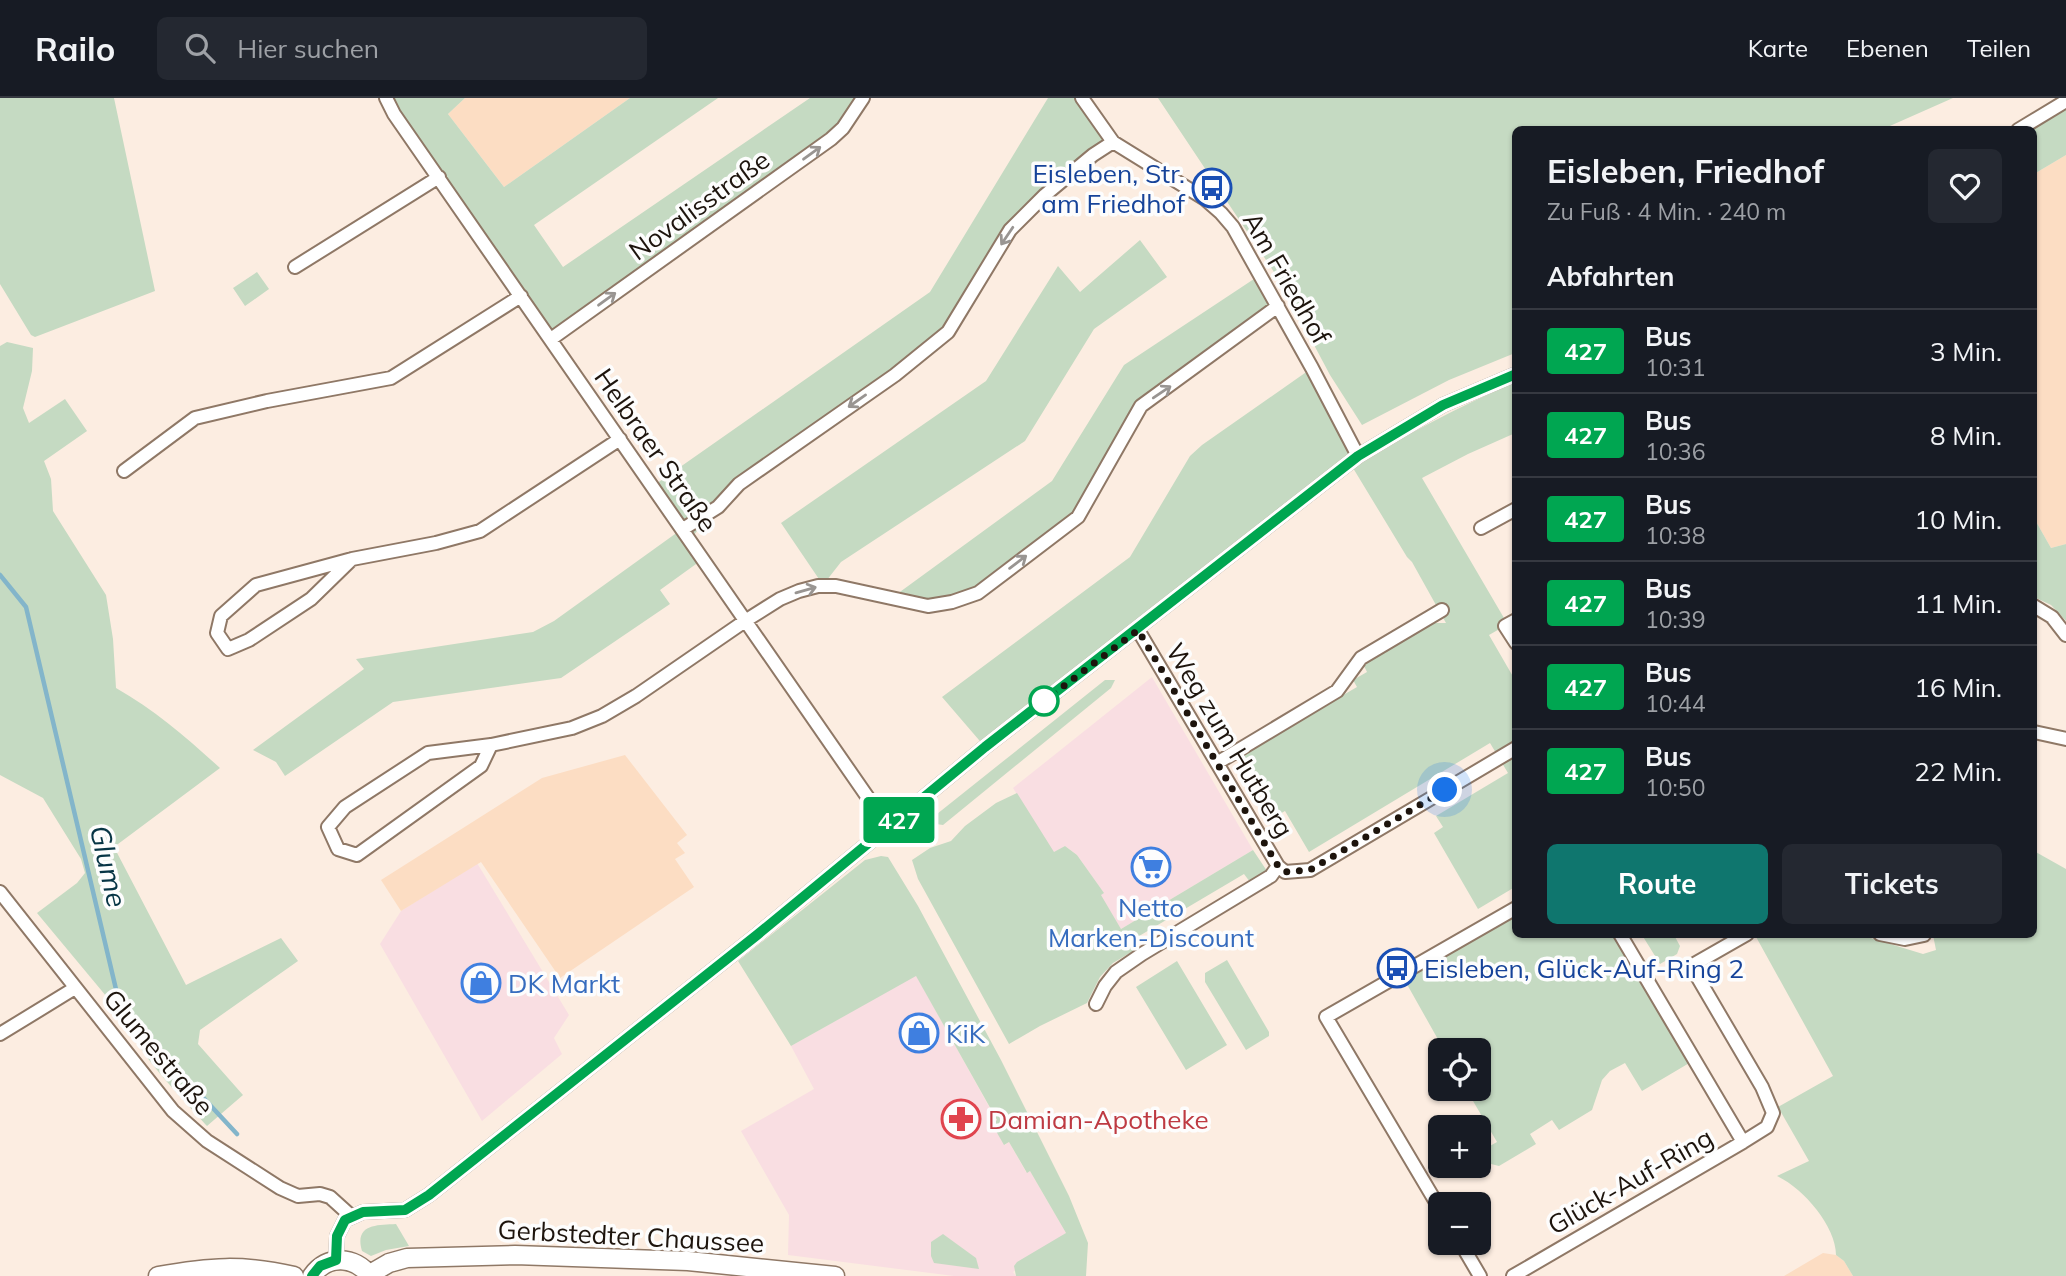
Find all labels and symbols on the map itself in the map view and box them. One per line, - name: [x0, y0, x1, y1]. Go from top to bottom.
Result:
- street label: Novalisstraße: [622, 143, 776, 267]
- one-way arrow: [802, 146, 821, 160]
- place label: Eisleben, Str. am Friedhof: [1033, 157, 1186, 220]
- bus stop icon: Eisleben, Str. am Friedhof: [1191, 167, 1233, 209]
- street label: Am Friedhof: [1236, 206, 1339, 351]
- one-way arrow: [1000, 226, 1014, 245]
- one-way arrow: [597, 292, 616, 307]
- street label: Helbraer Straße: [587, 362, 725, 538]
- one-way arrow: [1152, 384, 1171, 399]
- one-way arrow: [848, 394, 867, 408]
- one-way arrow: [1009, 555, 1028, 570]
- one-way arrow: [794, 583, 816, 596]
- street label: Weg zum Hutberg: [1159, 637, 1301, 843]
- unlabelled marker: [1029, 686, 1059, 716]
- your location: [1427, 772, 1462, 807]
- line badge: 427: [859, 797, 939, 843]
- water label: Glume: [83, 822, 135, 910]
- supermarket icon: Netto Marken-Discount: [1130, 846, 1172, 888]
- place label: Netto Marken-Discount: [1048, 891, 1254, 954]
- bus stop icon: Eisleben, Glück-Auf-Ring 2: [1376, 947, 1418, 989]
- place label: Eisleben, Glück-Auf-Ring 2: [1424, 952, 1744, 985]
- shop icon: DK Markt: [460, 962, 502, 1004]
- place label: DK Markt: [508, 967, 620, 1000]
- street label: Glumestraße: [97, 982, 221, 1122]
- shop icon: KiK: [898, 1012, 940, 1054]
- place label: KiK: [946, 1017, 986, 1050]
- pharmacy icon: Damian-Apotheke: [940, 1098, 982, 1140]
- place label: Damian-Apotheke: [988, 1103, 1209, 1136]
- street label: Glück-Auf-Ring: [1542, 1120, 1718, 1242]
- street label: Gerbstedter Chaussee: [497, 1213, 765, 1259]

